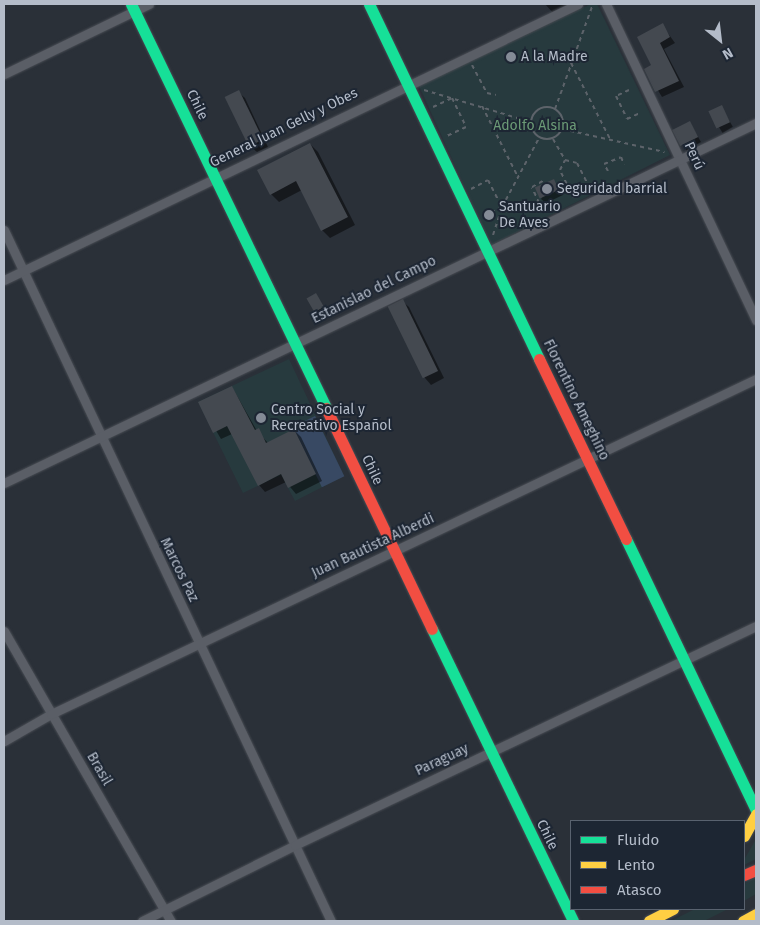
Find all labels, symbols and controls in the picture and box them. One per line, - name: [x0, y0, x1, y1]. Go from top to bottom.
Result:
- north arrow: [695, 15, 745, 65]
- text: N: [719, 44, 736, 63]
- place label: A la Madre: [521, 49, 588, 65]
- marker: A la Madre: [505, 51, 517, 63]
- street label: General Juan Gelly y Obes: [207, 85, 361, 171]
- street label: Chile: [183, 87, 211, 123]
- park label: Adolfo Alsina: [493, 118, 577, 134]
- street label: Perú: [680, 139, 708, 173]
- place label: Seguridad barrial: [557, 181, 667, 197]
- marker: Seguridad barrial: [541, 183, 553, 195]
- place label: Santuario De Aves: [499, 199, 561, 232]
- marker: Santuario De Aves: [483, 209, 495, 221]
- street label: Estanislao del Campo: [309, 253, 439, 327]
- street label: Florentino Ameghino: [539, 337, 613, 463]
- place label: Centro Social y Recreativo Español: [271, 402, 392, 434]
- marker: Centro Social y Recreativo Español: [255, 412, 267, 424]
- street label: Chile: [358, 452, 386, 488]
- street label: Juan Bautista Alberdi: [309, 510, 437, 582]
- street label: Marcos Paz: [156, 535, 202, 605]
- street label: Paraguay: [413, 740, 471, 780]
- street label: Brasil: [83, 749, 115, 789]
- street label: Chile: [533, 817, 561, 853]
- legend: [570, 820, 745, 910]
- text: Fluido: [617, 831, 659, 849]
- text: Lento: [617, 856, 655, 874]
- text: Atasco: [617, 881, 662, 899]

